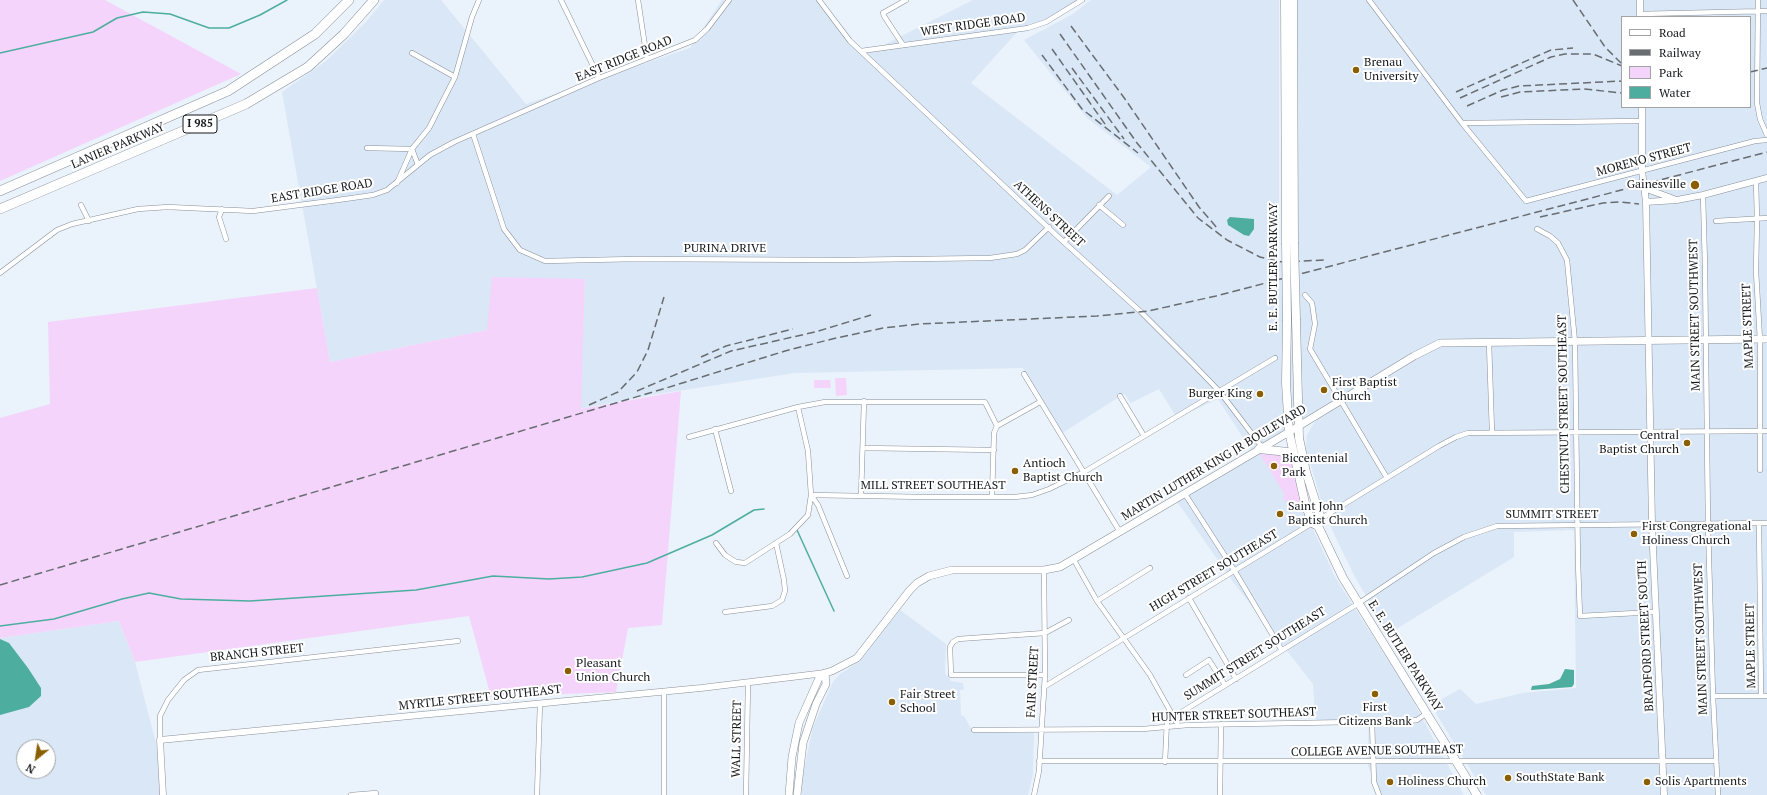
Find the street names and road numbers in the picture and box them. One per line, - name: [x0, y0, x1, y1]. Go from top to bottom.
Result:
- street label: WEST RIDGE ROAD: [920, 11, 1026, 39]
- street label: EAST RIDGE ROAD: [574, 33, 674, 85]
- road number: I 985: [183, 115, 217, 133]
- street label: LANIER PARKWAY: [69, 120, 167, 172]
- street label: MORENO STREET: [1595, 140, 1693, 180]
- street label: EAST RIDGE ROAD: [270, 176, 374, 206]
- street label: ATHENS STREET: [1011, 178, 1087, 250]
- street label: E. E. BUTLER PARKWAY: [1267, 203, 1281, 331]
- street label: MAIN STREET SOUTHWEST: [1686, 239, 1704, 391]
- street label: PURINA DRIVE: [684, 242, 766, 256]
- street label: MAPLE STREET: [1739, 283, 1757, 369]
- street label: CHESTNUT STREET SOUTHEAST: [1555, 314, 1573, 494]
- street label: MARTIN LUTHER KING JR BOULEVARD: [1119, 402, 1309, 524]
- street label: MILL STREET SOUTHEAST: [860, 479, 1006, 493]
- street label: SUMMIT STREET: [1506, 508, 1598, 522]
- street label: HIGH STREET SOUTHEAST: [1147, 527, 1281, 615]
- street label: BRADFORD STREET SOUTH: [1635, 560, 1657, 712]
- street label: MAIN STREET SOUTHWEST: [1691, 563, 1711, 715]
- street label: E. E. BUTLER PARKWAY: [1365, 598, 1445, 714]
- street label: MAPLE STREET: [1743, 603, 1759, 689]
- street label: SUMMIT STREET SOUTHEAST: [1182, 604, 1328, 704]
- street label: BRANCH STREET: [209, 641, 305, 665]
- street label: FAIR STREET: [1024, 646, 1042, 718]
- street label: MYRTLE STREET SOUTHEAST: [398, 682, 562, 714]
- street label: WALL STREET: [729, 700, 745, 778]
- street label: HUNTER STREET SOUTHEAST: [1151, 705, 1317, 725]
- street label: COLLEGE AVENUE SOUTHEAST: [1291, 742, 1463, 760]

